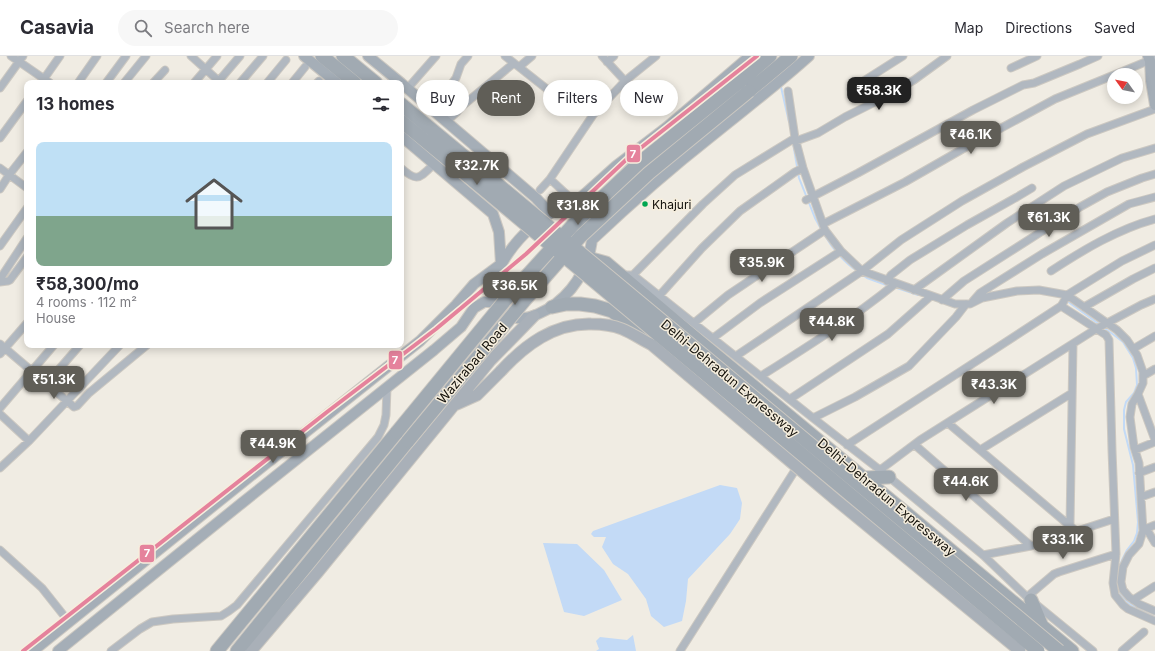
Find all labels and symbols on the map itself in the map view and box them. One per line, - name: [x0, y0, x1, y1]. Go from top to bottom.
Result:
- north arrow: [1107, 68, 1143, 104]
- pin: ₹58.3K: [846, 77, 912, 111]
- pin: ₹46.1K: [938, 121, 1004, 155]
- line badge: 7: [626, 144, 641, 163]
- text: 7: [630, 147, 636, 161]
- pin: ₹32.7K: [444, 152, 510, 186]
- pin: ₹31.8K: [545, 192, 611, 226]
- place label: Khajuri: [652, 197, 692, 212]
- marker: Khajuri: [640, 199, 650, 209]
- pin: ₹61.3K: [1016, 204, 1082, 238]
- pin: ₹35.9K: [729, 249, 795, 283]
- pin: ₹36.5K: [482, 272, 548, 306]
- pin: ₹44.8K: [799, 308, 865, 342]
- street label: Delhi-Dehradun Expressway: [658, 316, 802, 440]
- street label: Wazirabad Road: [434, 319, 510, 407]
- line badge: 7: [388, 350, 403, 370]
- text: 7: [392, 353, 398, 367]
- pin: ₹51.3K: [21, 366, 87, 400]
- pin: ₹43.3K: [961, 371, 1027, 405]
- pin: ₹44.9K: [240, 430, 306, 464]
- street label: Delhi–Dehradun Expressway: [815, 435, 959, 559]
- pin: ₹44.6K: [933, 468, 999, 502]
- pin: ₹33.1K: [1030, 526, 1096, 560]
- line badge: 7: [139, 544, 155, 563]
- text: 7: [144, 546, 150, 560]

